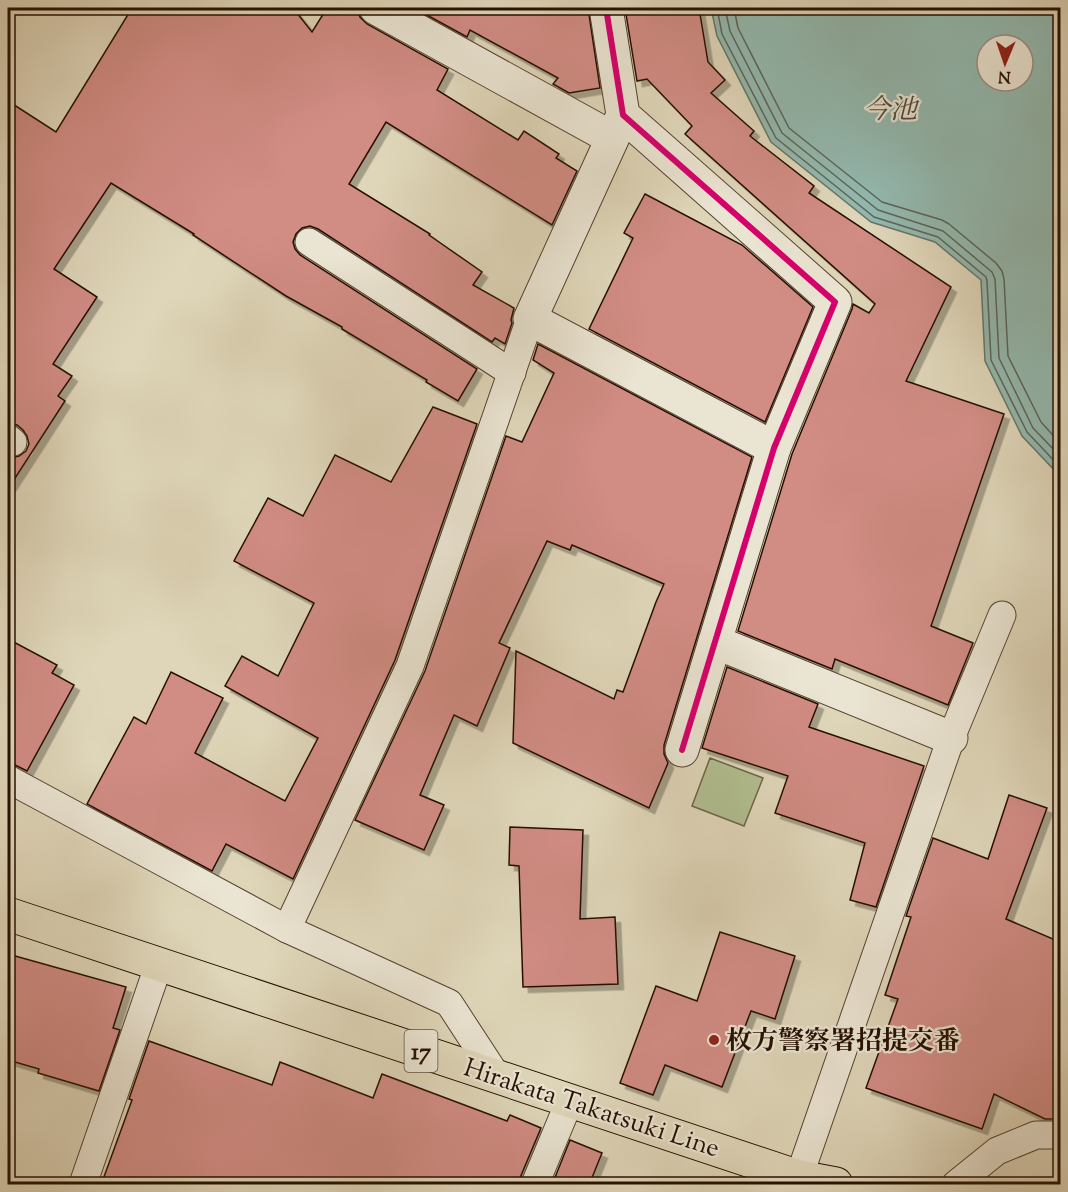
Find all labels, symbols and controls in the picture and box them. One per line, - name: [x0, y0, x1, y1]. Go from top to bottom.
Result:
- north arrow: [975, 33, 1035, 93]
- text: N: [998, 64, 1011, 87]
- water label: 今池: [863, 92, 920, 131]
- place label: 枚方警察署招提交番: [726, 1024, 960, 1061]
- road number: 17: [404, 1030, 438, 1072]
- marker: 枚方警察署招提交番: [707, 1033, 721, 1047]
- street label: Hirakata Takatsuki Line: [458, 1050, 724, 1168]

